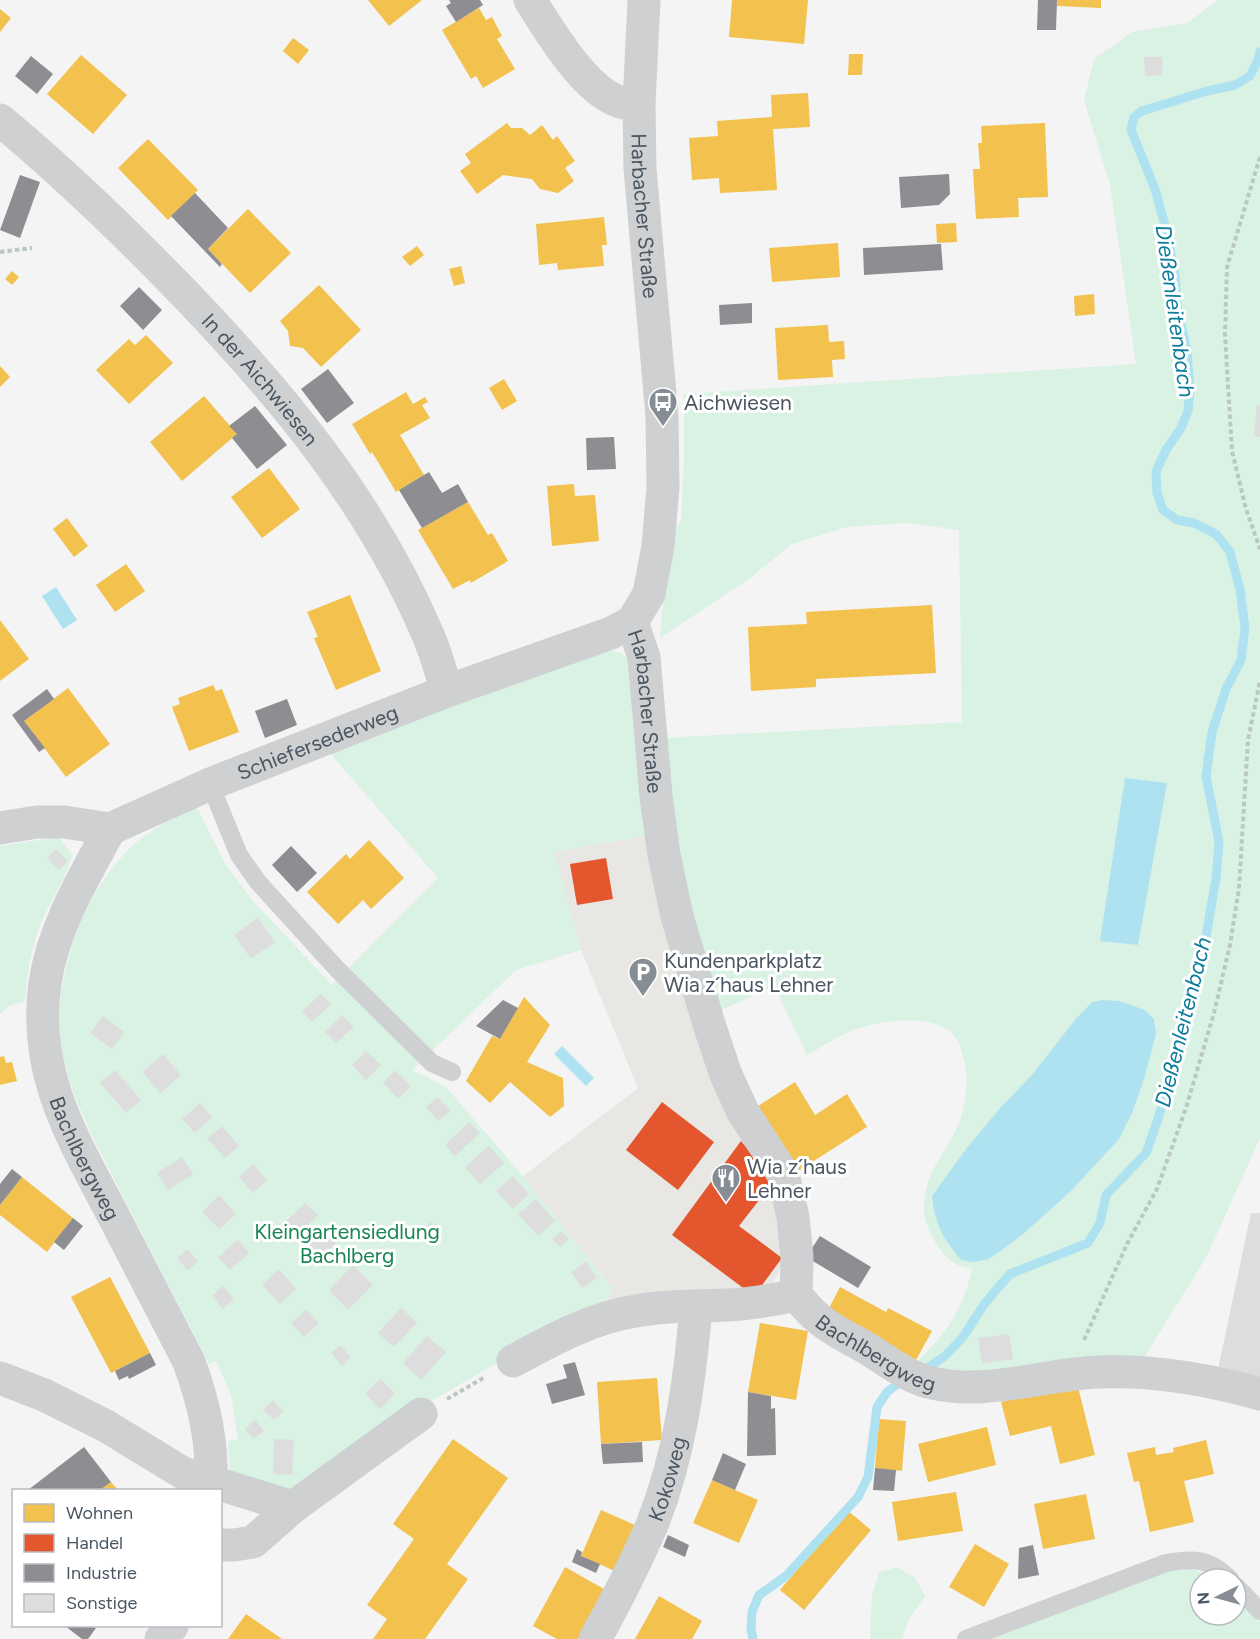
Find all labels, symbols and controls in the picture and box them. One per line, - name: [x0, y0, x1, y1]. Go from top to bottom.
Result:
- street label: Harbacher Straße: [627, 133, 664, 299]
- water label: Dießenleitenbach: [1150, 223, 1200, 399]
- street label: In der Aichwiesen: [197, 308, 324, 450]
- bus stop icon: Aichwiesen: [647, 386, 679, 428]
- place label: Aichwiesen: [684, 390, 792, 415]
- street label: Harbacher Straße: [623, 626, 668, 794]
- street label: Schiefersederweg: [233, 699, 401, 785]
- water label: Dießenleitenbach: [1149, 934, 1217, 1110]
- place label: Kundenparkplatz Wia z´haus Lehner: [664, 948, 833, 997]
- parking icon: Kundenparkplatz Wia z´haus Lehner: [627, 956, 659, 998]
- street label: Bachlbergweg: [45, 1093, 126, 1224]
- place label: Wia z´haus Lehner: [747, 1154, 847, 1203]
- restaurant icon: Wia z´haus Lehner: [710, 1162, 742, 1204]
- park label: Kleingartensiedlung Bachlberg: [254, 1219, 440, 1268]
- street label: Bachlbergweg: [811, 1309, 939, 1396]
- street label: Kokoweg: [642, 1434, 690, 1525]
- legend: [12, 1489, 222, 1627]
- text: Wohnen: [66, 1502, 133, 1524]
- text: Handel: [66, 1532, 123, 1554]
- text: Industrie: [66, 1562, 137, 1584]
- north arrow: [1188, 1567, 1248, 1627]
- text: N: [1194, 1591, 1214, 1605]
- text: Sonstige: [66, 1592, 137, 1614]

